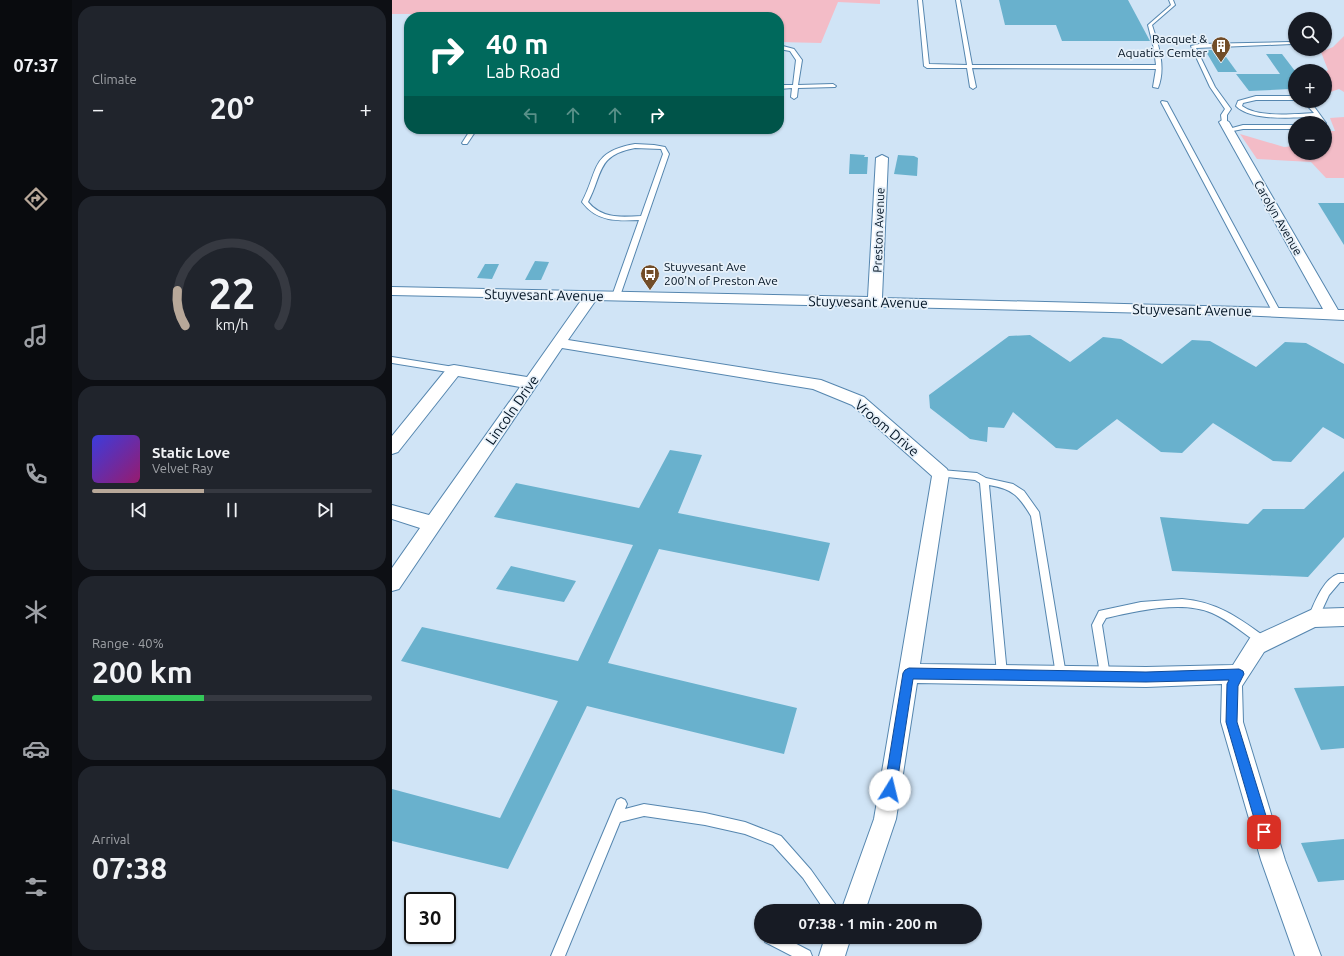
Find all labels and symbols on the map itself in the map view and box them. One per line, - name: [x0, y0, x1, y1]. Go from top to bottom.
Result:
- place label: Racquet & Aquatics Cemter: [1118, 32, 1207, 59]
- building icon: Racquet & Aquatics Cemter: [1210, 35, 1232, 63]
- street label: Carolyn Avenue: [1252, 178, 1305, 257]
- street label: Preston Avenue: [871, 187, 886, 273]
- place label: Stuyvesant Ave 200'N of Preston Ave: [664, 260, 778, 287]
- bus stop icon: Stuyvesant Ave 200'N of Preston Ave: [639, 263, 661, 291]
- street label: Stuyvesant Avenue: [484, 286, 604, 304]
- street label: Stuyvesant Avenue: [808, 293, 928, 311]
- street label: Stuyvesant Avenue: [1132, 301, 1252, 319]
- street label: Lincoln Drive: [482, 372, 542, 448]
- street label: Vroom Drive: [852, 397, 922, 459]
- position arrow: [869, 769, 911, 811]
- pin: [1247, 815, 1281, 849]
- speed limit sign: 30: [404, 892, 456, 944]

